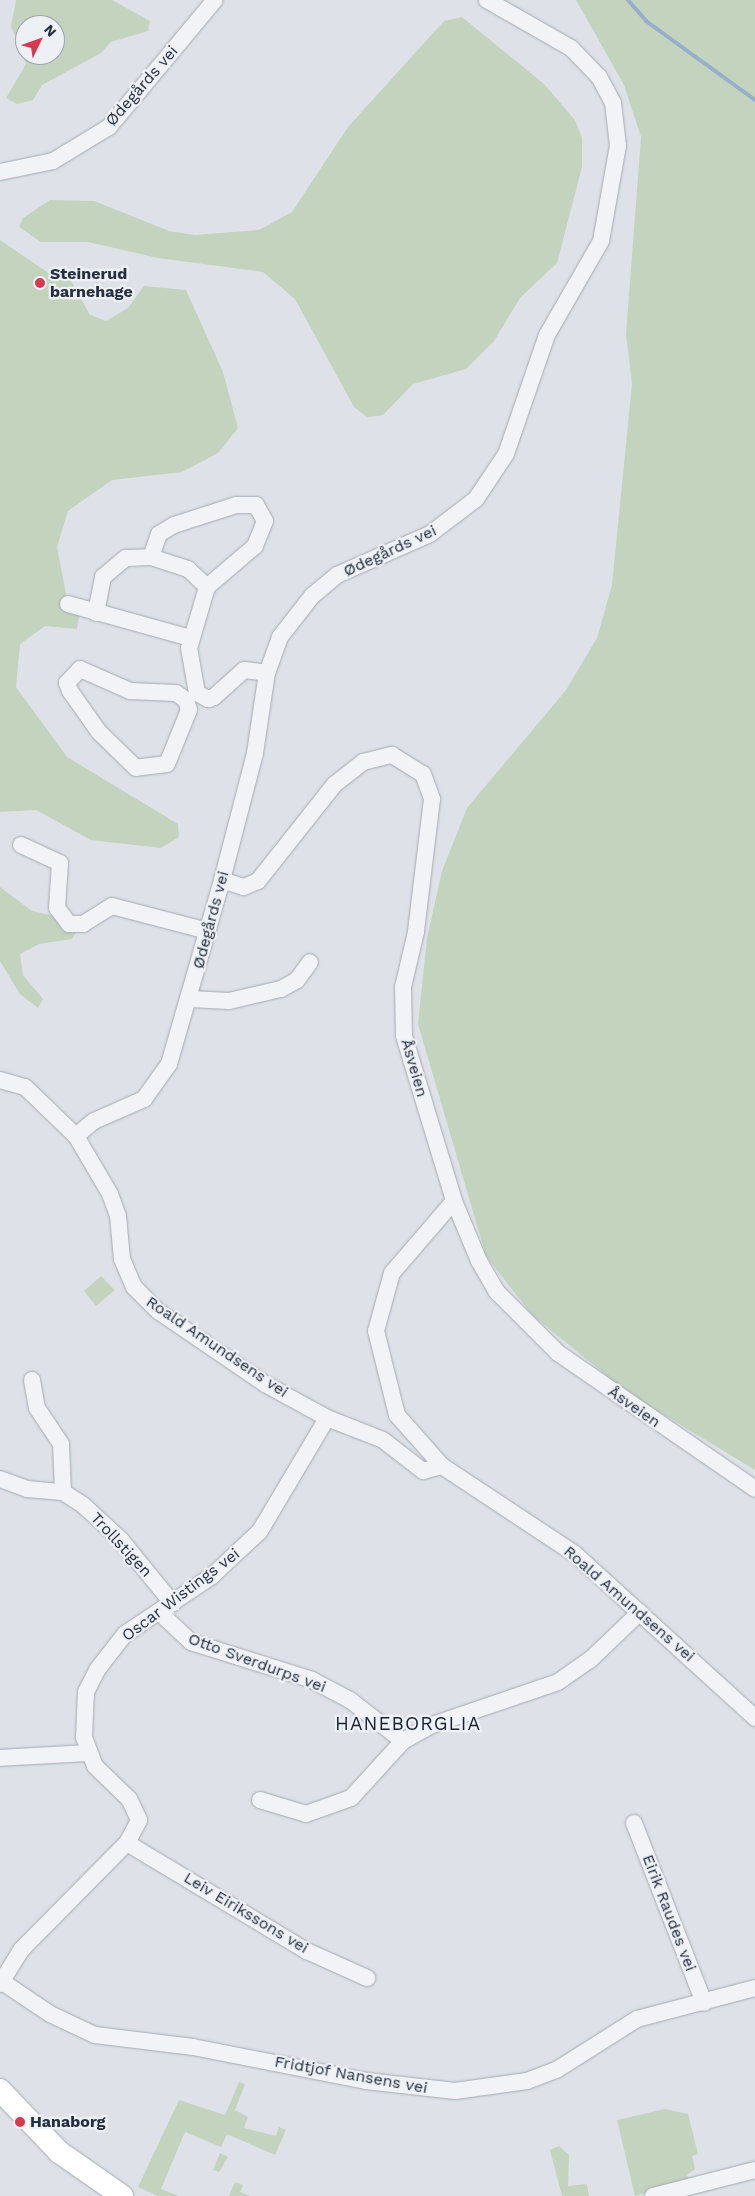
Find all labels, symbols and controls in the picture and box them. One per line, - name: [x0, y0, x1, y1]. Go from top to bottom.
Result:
- north arrow: [15, 15, 65, 65]
- text: N: [41, 21, 60, 40]
- street label: Ødegårds vei: [102, 42, 182, 130]
- place label: Steinerud barnehage: [50, 264, 133, 302]
- marker: Steinerud barnehage: [34, 277, 46, 289]
- street label: Ødegårds vei: [340, 521, 440, 581]
- street label: Ødegårds vei: [189, 869, 233, 971]
- street label: Åsveien: [397, 1037, 431, 1099]
- street label: Roald Amundsens vei: [142, 1292, 292, 1402]
- street label: Åsveien: [604, 1382, 664, 1432]
- street label: Trollstigen: [86, 1509, 156, 1581]
- street label: Roald Amundsens vei: [559, 1542, 699, 1666]
- street label: Oscar Wistings vei: [118, 1544, 244, 1646]
- street label: Otto Sverdurps vei: [185, 1629, 329, 1697]
- district label: HANEBORGLIA: [334, 1713, 482, 1735]
- street label: Eirik Raudes vei: [638, 1852, 700, 1974]
- street label: Leiv Eirikssons vei: [180, 1868, 312, 1958]
- street label: Fridtjof Nansens vei: [273, 2052, 429, 2098]
- place label: Hanaborg: [30, 2112, 106, 2132]
- marker: Hanaborg: [14, 2116, 26, 2128]

